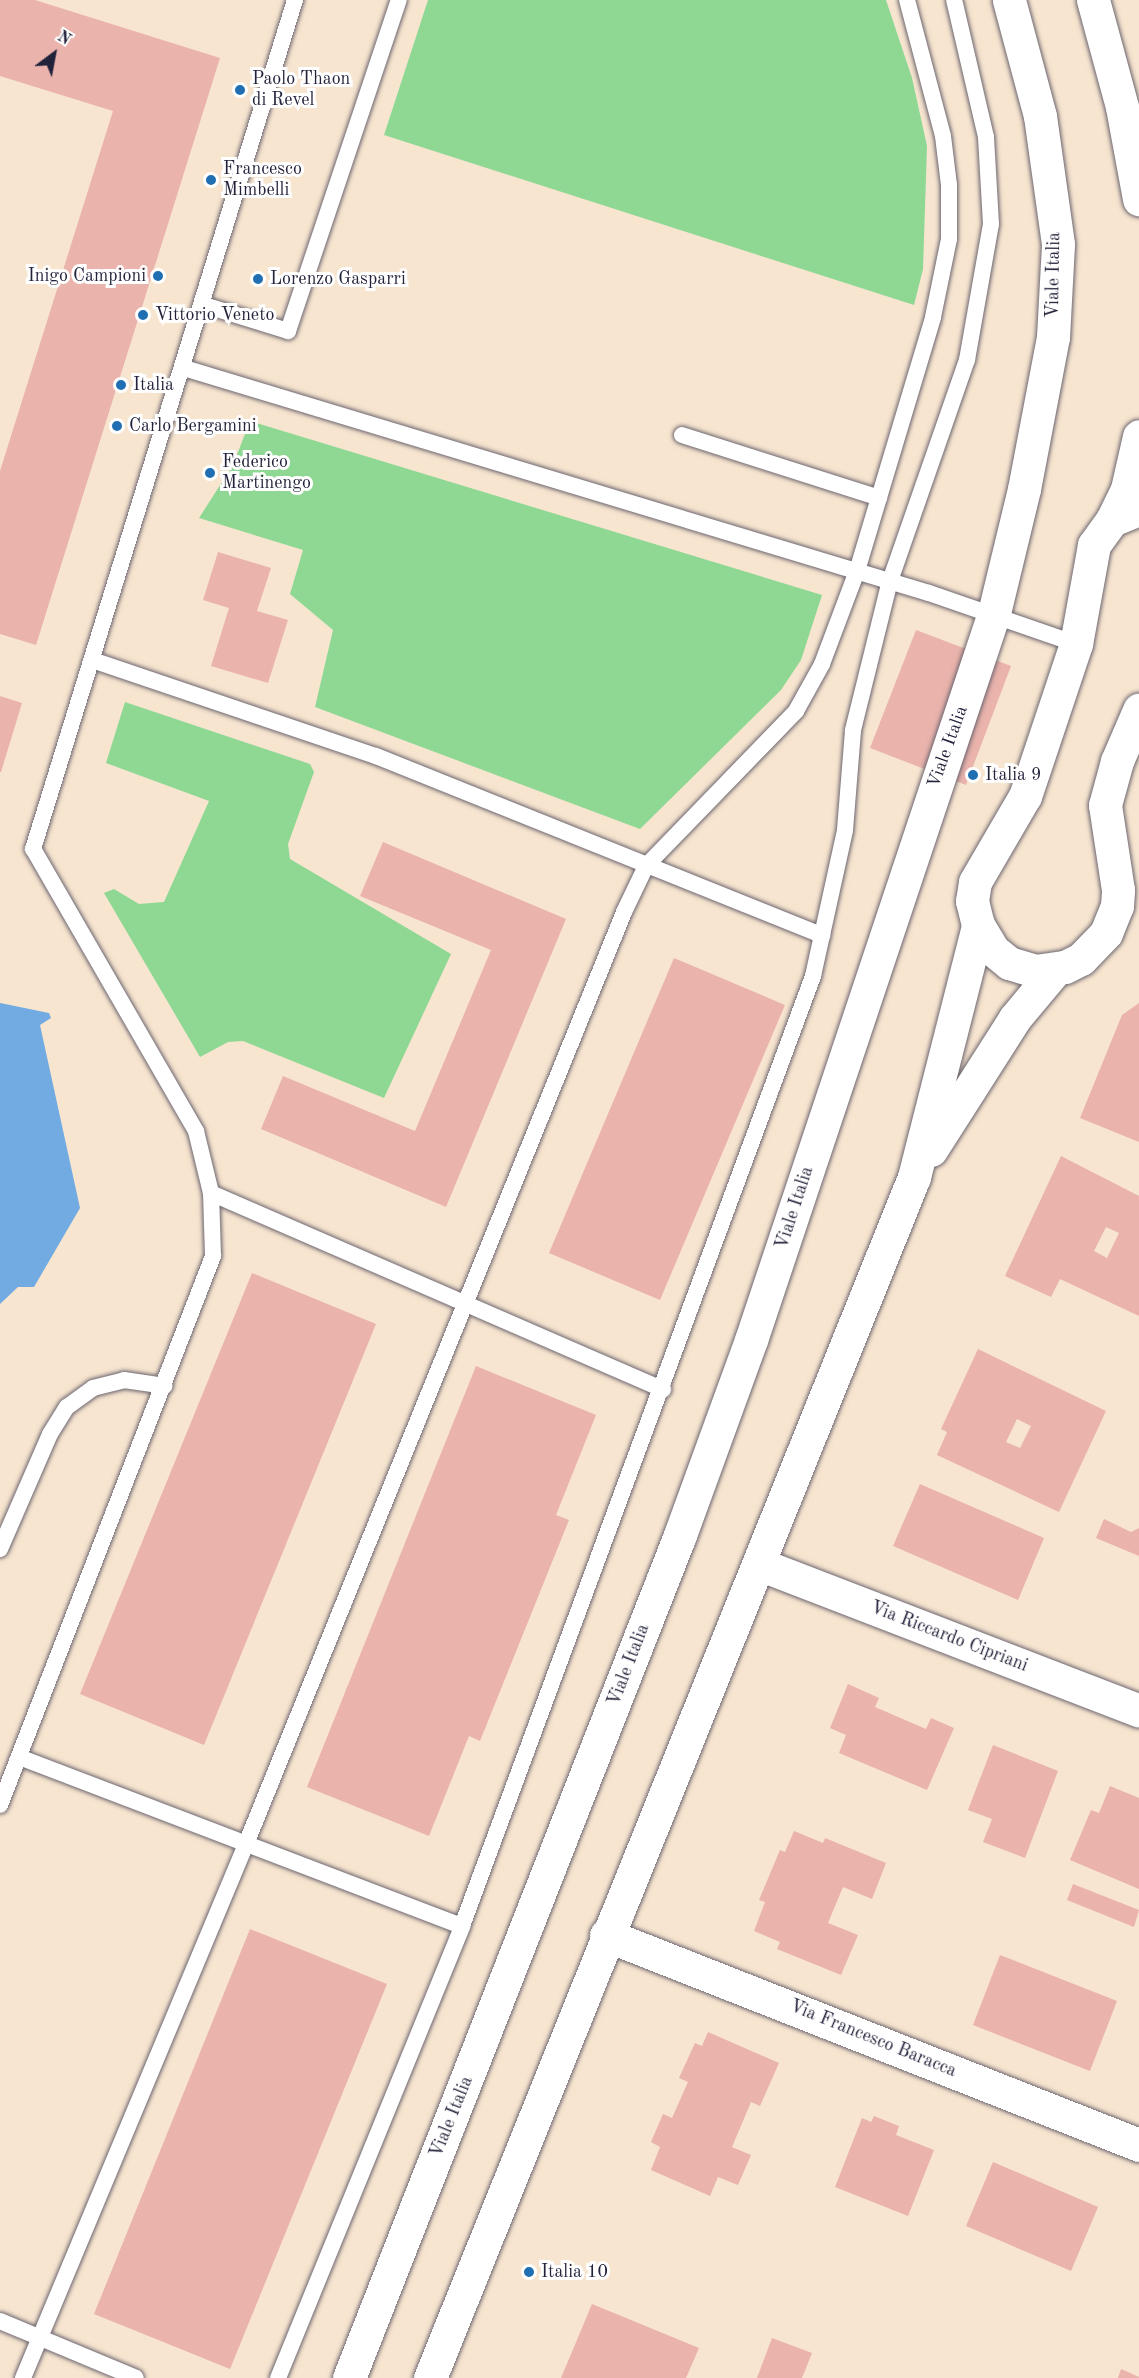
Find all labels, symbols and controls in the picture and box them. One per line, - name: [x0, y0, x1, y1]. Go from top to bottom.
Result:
- north arrow: [24, 24, 84, 84]
- text: N: [54, 29, 73, 49]
- place label: Paolo Thaon di Revel: [252, 69, 350, 112]
- marker: Paolo Thaon di Revel: [233, 83, 247, 97]
- place label: Francesco Mimbelli: [223, 159, 302, 201]
- marker: Francesco Mimbelli: [204, 173, 218, 187]
- street label: Viale Italia: [1042, 232, 1066, 318]
- place label: Inigo Campioni: [28, 265, 146, 287]
- place label: Lorenzo Gasparri: [270, 268, 406, 290]
- marker: Inigo Campioni: [151, 269, 165, 283]
- marker: Lorenzo Gasparri: [251, 272, 265, 286]
- place label: Vittorio Veneto: [155, 304, 274, 326]
- marker: Vittorio Veneto: [136, 308, 150, 322]
- place label: Italia: [133, 374, 174, 396]
- marker: Italia: [114, 378, 128, 392]
- place label: Carlo Bergamini: [129, 415, 257, 437]
- marker: Carlo Bergamini: [110, 419, 124, 433]
- place label: Federico Martinengo: [222, 452, 311, 494]
- marker: Federico Martinengo: [203, 466, 217, 480]
- street label: Viale Italia: [923, 703, 973, 791]
- place label: Italia 9: [985, 764, 1041, 786]
- marker: Italia 9: [966, 768, 980, 782]
- street label: Viale Italia: [771, 1164, 819, 1252]
- street label: Via Riccardo Cipriani: [867, 1597, 1031, 1677]
- street label: Viale Italia: [604, 1621, 654, 1709]
- street label: Via Francesco Baracca: [786, 1996, 960, 2082]
- street label: Viale Italia: [426, 2073, 478, 2161]
- place label: Italia 10: [541, 2261, 608, 2283]
- marker: Italia 10: [522, 2265, 536, 2279]

